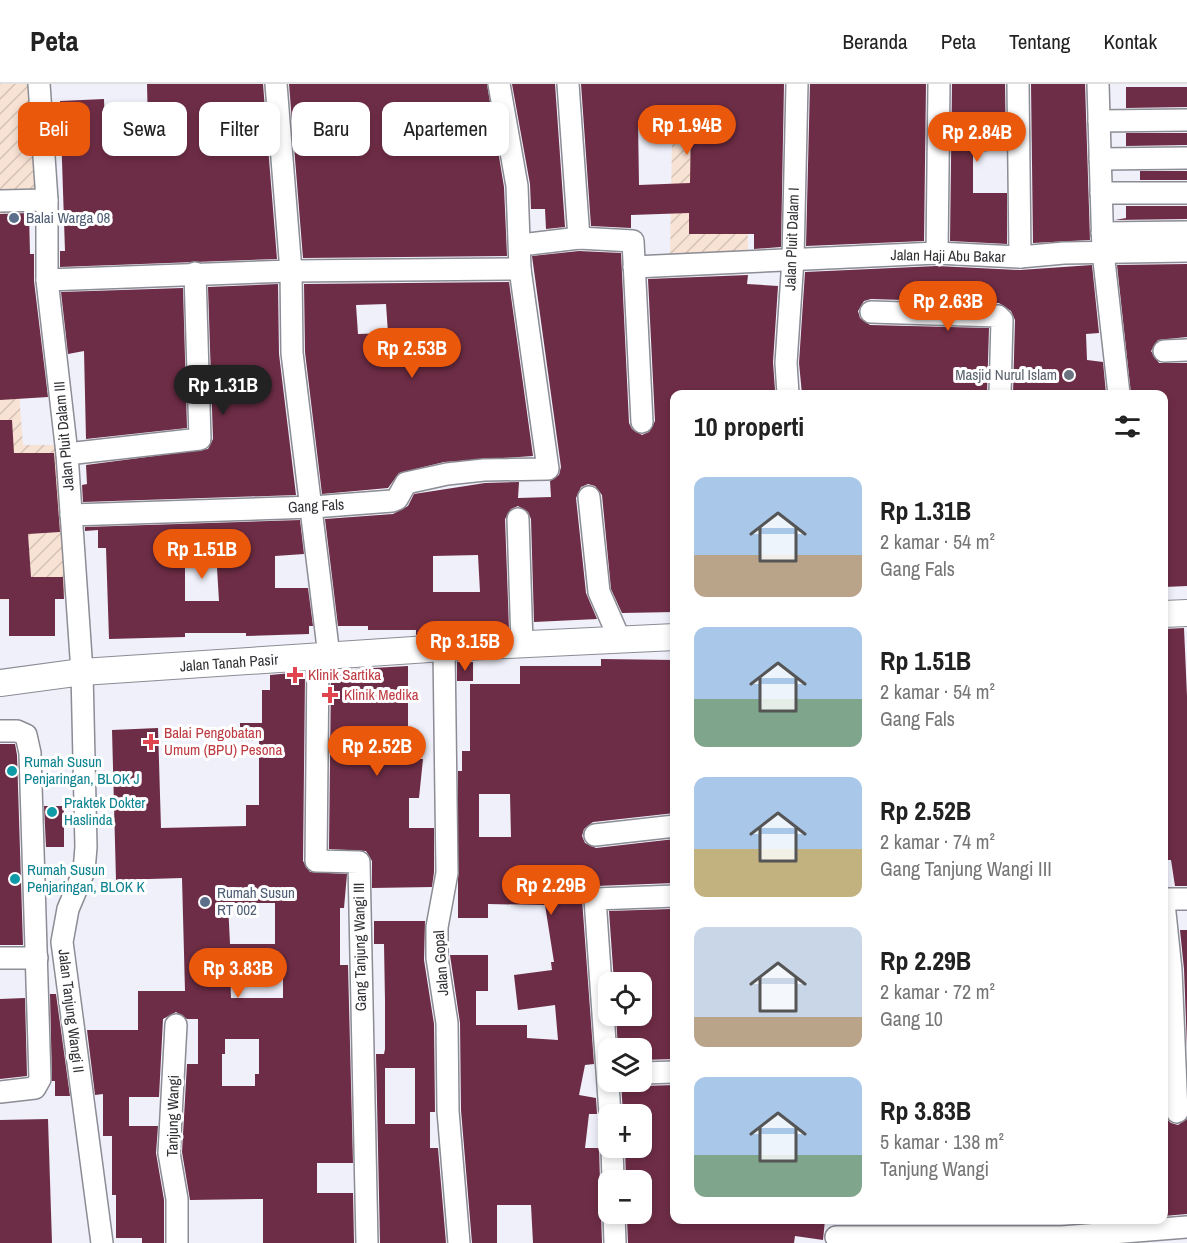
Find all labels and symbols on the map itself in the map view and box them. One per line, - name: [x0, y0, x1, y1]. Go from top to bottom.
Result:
- pin: Rp 1.94B: [625, 105, 749, 156]
- pin: Rp 2.84B: [915, 112, 1039, 163]
- street label: Jalan Pluit Dalam I: [779, 187, 804, 291]
- place label: Balai Warga 08: [26, 207, 110, 228]
- marker: Balai Warga 08: [7, 211, 21, 225]
- street label: Jalan Haji Abu Bakar: [890, 244, 1006, 267]
- pin: Rp 2.63B: [886, 281, 1010, 332]
- pin: Rp 2.53B: [350, 328, 474, 379]
- place label: Masjid Nurul Islam: [955, 364, 1057, 385]
- pin: Rp 1.31B: [161, 365, 285, 416]
- marker: Masjid Nurul Islam: [1062, 368, 1076, 382]
- street label: Jalan Pluit Dalam III: [48, 380, 79, 492]
- street label: Gang Fals: [287, 494, 345, 517]
- pin: Rp 1.51B: [140, 529, 264, 580]
- pin: Rp 3.15B: [403, 621, 527, 672]
- street label: Jalan Tanah Pasir: [179, 649, 279, 676]
- place label: Klinik Sartika: [308, 664, 381, 685]
- marker: Klinik Sartika: [286, 666, 304, 684]
- place label: Klinik Medika: [344, 684, 419, 705]
- marker: Klinik Medika: [321, 686, 339, 704]
- place label: Balai Pengobatan Umum (BPU) Pesona: [164, 722, 282, 760]
- pin: Rp 2.52B: [315, 726, 439, 777]
- marker: Balai Pengobatan Umum (BPU) Pesona: [142, 733, 160, 751]
- place label: Rumah Susun Penjaringan, BLOK J: [24, 751, 140, 789]
- marker: Rumah Susun Penjaringan, BLOK J: [5, 764, 19, 778]
- place label: Praktek Dokter Haslinda: [64, 792, 145, 830]
- marker: Praktek Dokter Haslinda: [45, 805, 59, 819]
- place label: Rumah Susun Penjaringan, BLOK K: [27, 859, 145, 897]
- pin: Rp 2.29B: [489, 865, 613, 916]
- marker: Rumah Susun Penjaringan, BLOK K: [8, 872, 22, 886]
- place label: Rumah Susun RT 002: [217, 882, 295, 920]
- street label: Gang Tanjung Wangi III: [348, 882, 371, 1012]
- marker: Rumah Susun RT 002: [198, 895, 212, 909]
- street label: Jalan Gopal: [428, 930, 453, 997]
- street label: Jalan Tanjung Wangi II: [53, 948, 90, 1074]
- pin: Rp 3.83B: [176, 948, 300, 999]
- street label: Tanjung Wangi: [161, 1075, 184, 1157]

